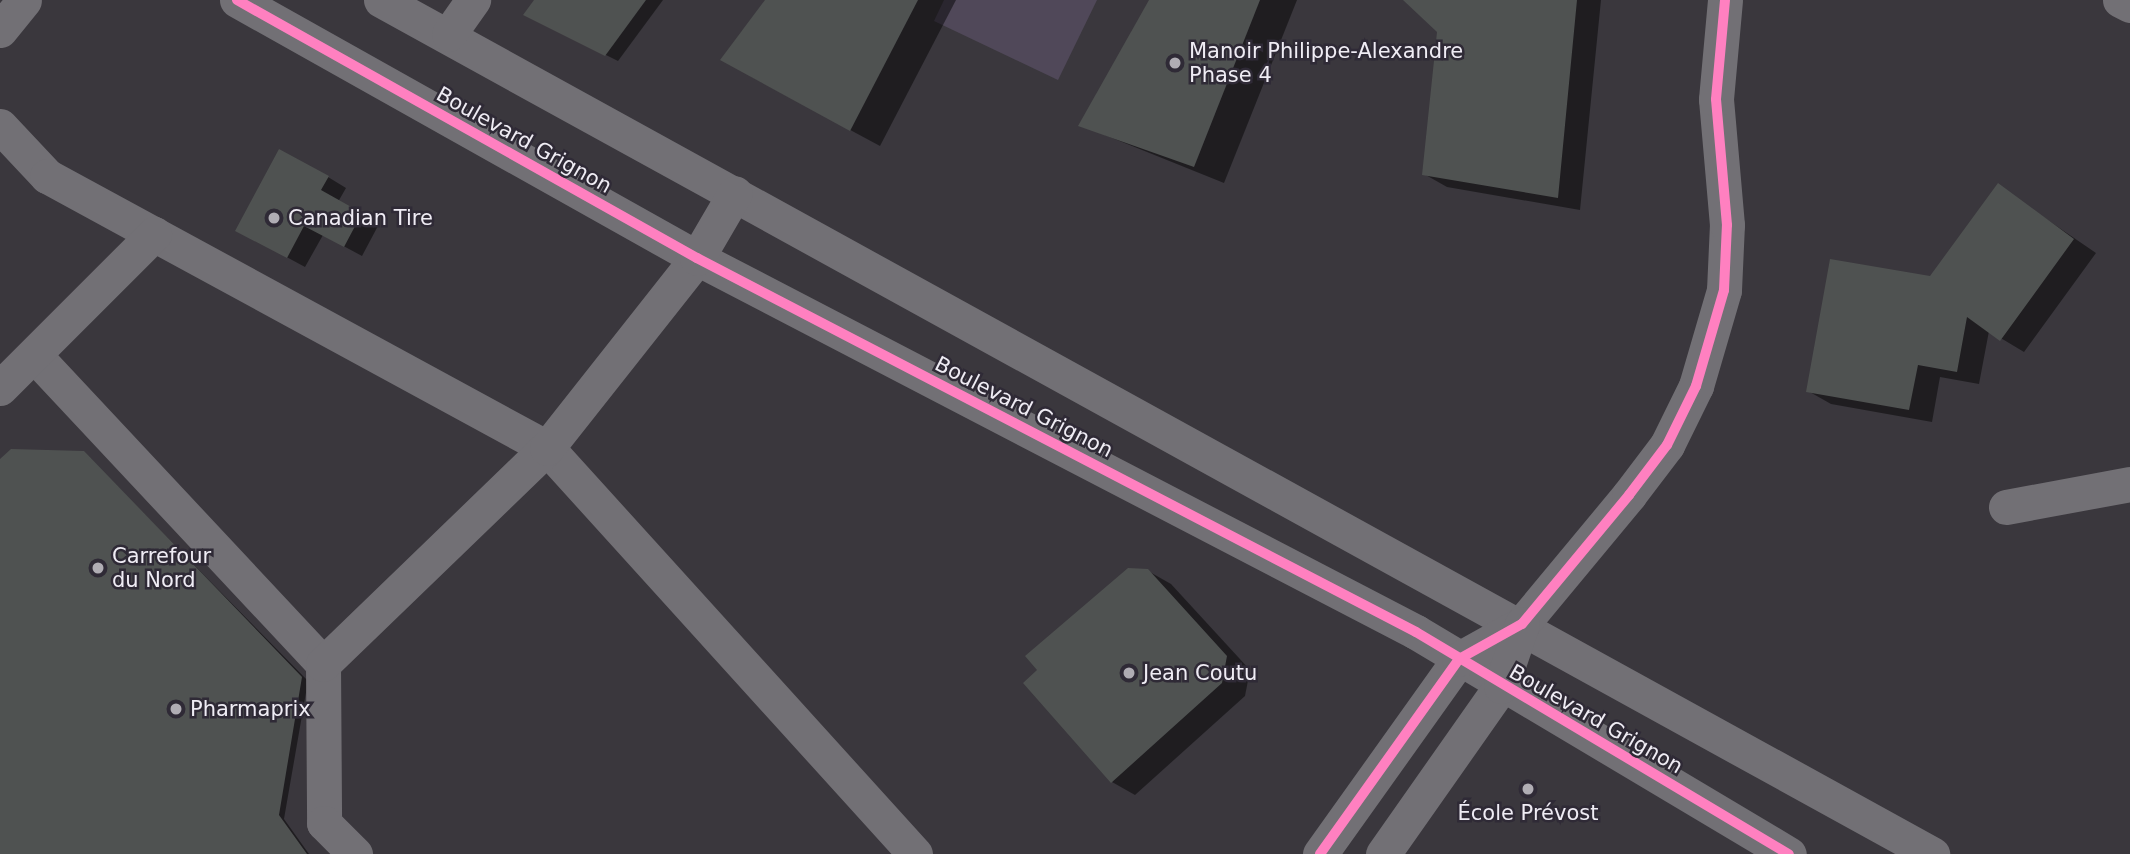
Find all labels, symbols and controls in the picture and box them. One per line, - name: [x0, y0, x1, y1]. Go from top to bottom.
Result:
- place label: Manoir Philippe-Alexandre Phase 4: [1189, 38, 1463, 88]
- marker: Manoir Philippe-Alexandre Phase 4: [1167, 55, 1183, 71]
- street label: Boulevard Grignon: [432, 81, 616, 199]
- place label: Canadian Tire: [288, 205, 433, 231]
- marker: Canadian Tire: [266, 210, 282, 226]
- street label: Boulevard Grignon: [931, 351, 1117, 463]
- place label: Carrefour du Nord: [112, 543, 211, 593]
- marker: Carrefour du Nord: [90, 560, 106, 576]
- street label: Boulevard Grignon: [1505, 659, 1687, 779]
- place label: Jean Coutu: [1143, 660, 1257, 686]
- marker: Jean Coutu: [1121, 665, 1137, 681]
- place label: Pharmaprix: [190, 696, 311, 722]
- marker: Pharmaprix: [168, 701, 184, 717]
- marker: École Prévost: [1520, 781, 1536, 797]
- place label: École Prévost: [1458, 800, 1598, 826]

